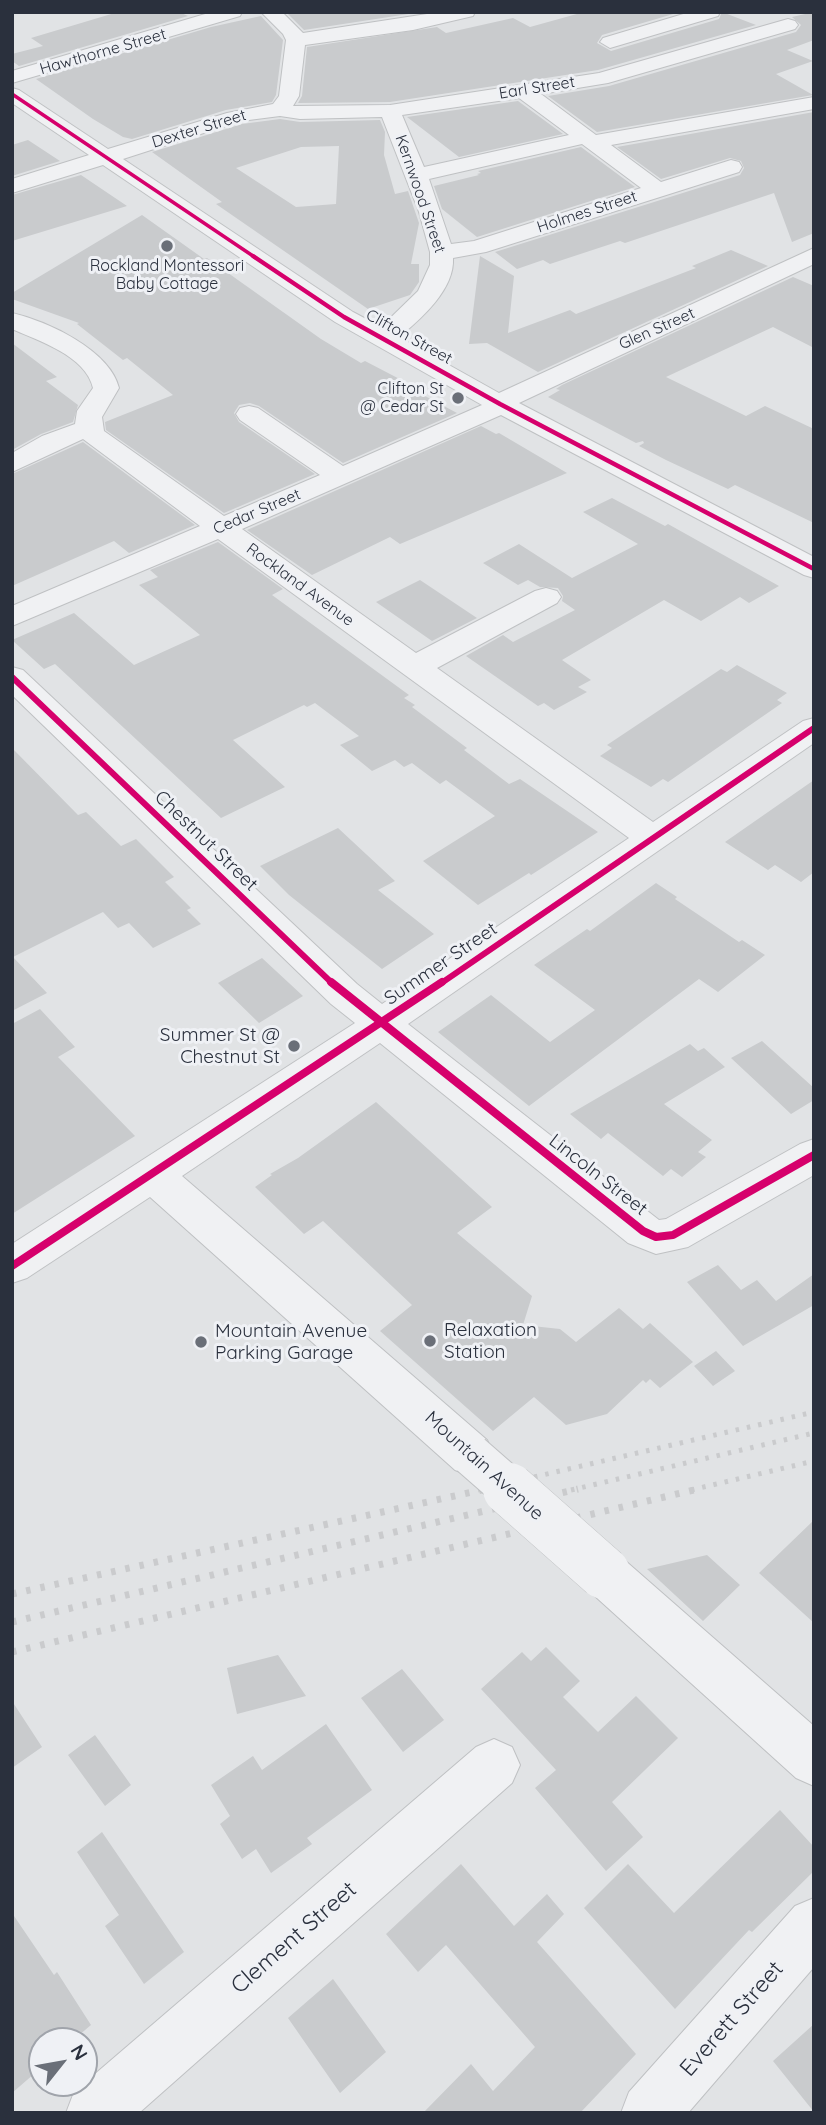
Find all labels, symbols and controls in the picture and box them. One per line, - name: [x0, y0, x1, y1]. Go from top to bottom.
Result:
- street label: Hawthorne Street: [38, 25, 168, 79]
- street label: Earl Street: [498, 73, 576, 103]
- street label: Dexter Street: [149, 106, 249, 152]
- street label: Kernwood Street: [391, 132, 449, 256]
- street label: Holmes Street: [535, 187, 639, 237]
- marker: Rockland Montessori Baby Cottage: [159, 238, 175, 254]
- place label: Rockland Montessori Baby Cottage: [90, 256, 244, 294]
- street label: Glen Street: [616, 304, 698, 354]
- street label: Clifton Street: [362, 305, 456, 369]
- place label: Clifton St @ Cedar St: [360, 379, 444, 417]
- marker: Clifton St @ Cedar St: [450, 390, 466, 406]
- street label: Cedar Street: [210, 485, 304, 539]
- street label: Rockland Avenue: [242, 539, 358, 631]
- street label: Chestnut Street: [150, 786, 262, 896]
- street label: Summer Street: [380, 918, 502, 1010]
- place label: Summer St @ Chestnut St: [160, 1024, 280, 1068]
- marker: Summer St @ Chestnut St: [286, 1038, 302, 1054]
- street label: Lincoln Street: [544, 1129, 652, 1221]
- place label: Relaxation Station: [444, 1319, 537, 1363]
- place label: Mountain Avenue Parking Garage: [215, 1320, 367, 1364]
- marker: Relaxation Station: [422, 1333, 438, 1349]
- marker: Mountain Avenue Parking Garage: [193, 1334, 209, 1350]
- street label: Mountain Avenue: [420, 1407, 548, 1525]
- street label: Clement Street: [226, 1876, 362, 2000]
- street label: Everett Street: [674, 1956, 790, 2082]
- north arrow: [28, 2027, 98, 2097]
- text: N: [65, 2040, 93, 2064]

